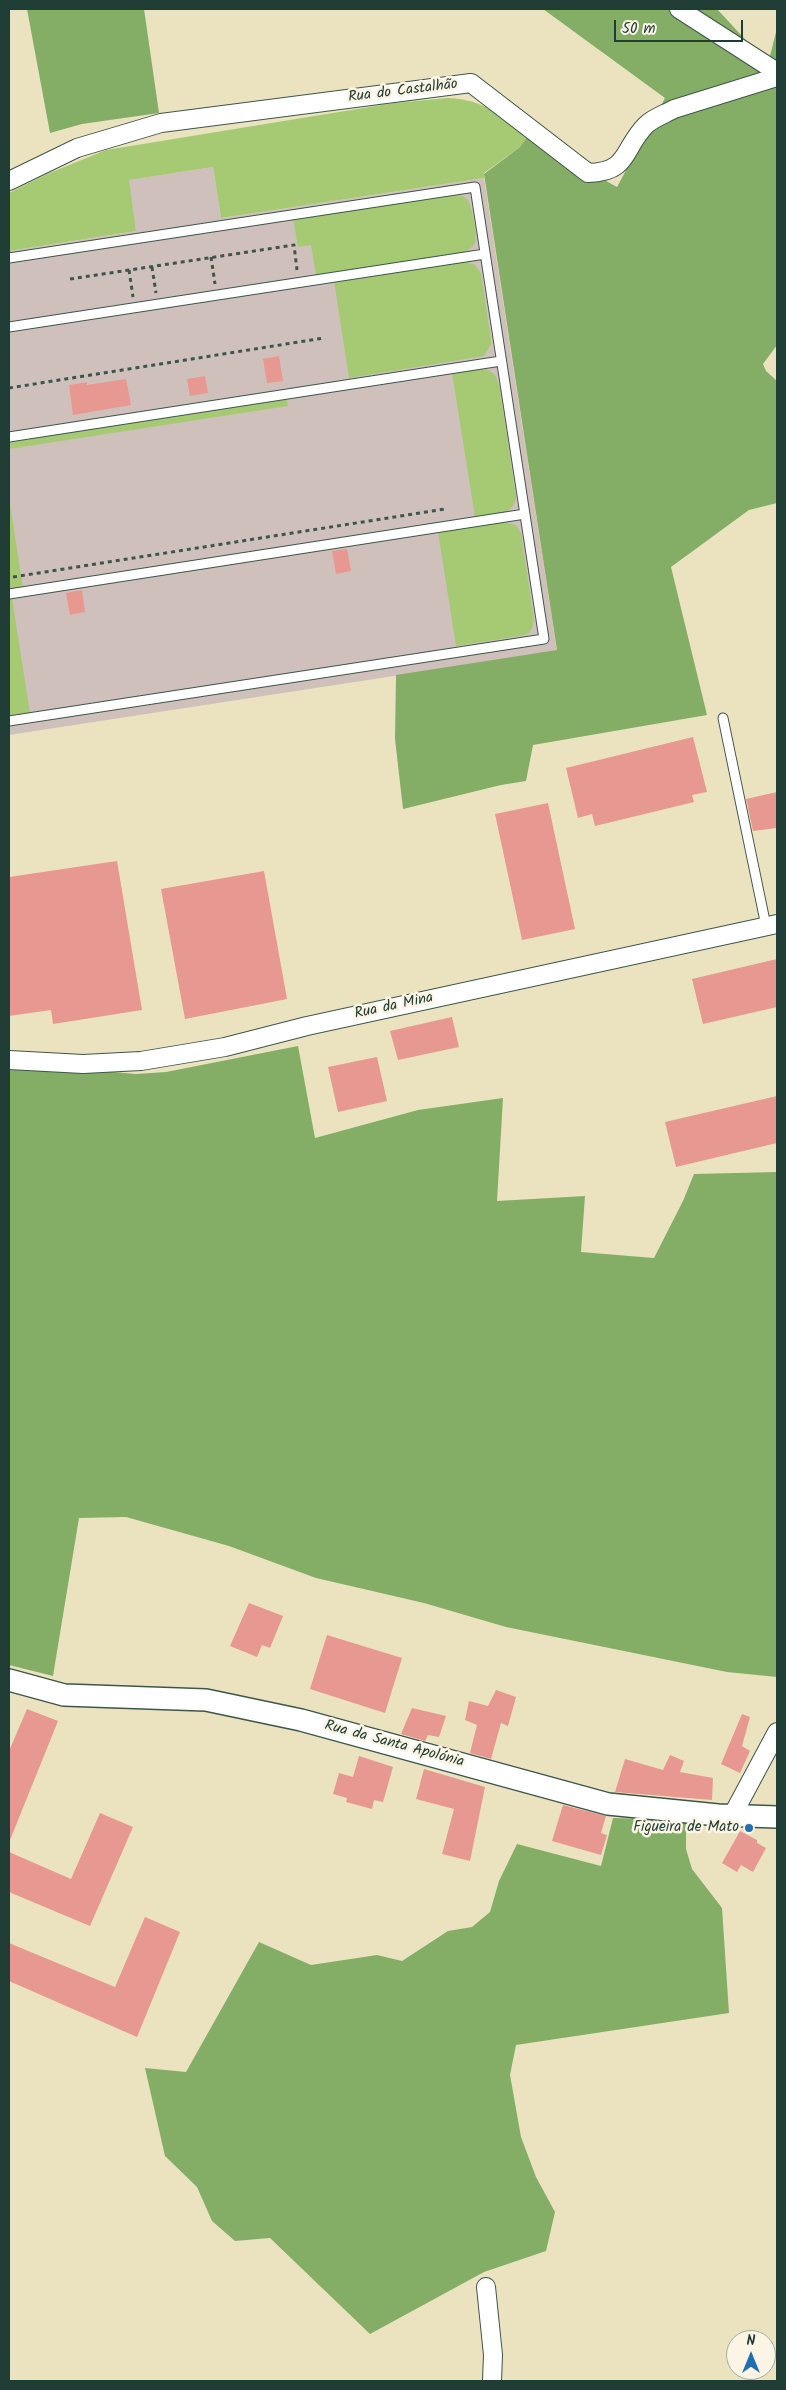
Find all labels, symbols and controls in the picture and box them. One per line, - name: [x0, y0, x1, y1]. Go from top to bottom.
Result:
- scale bar: [616, 10, 745, 42]
- text: 50 m: [622, 17, 656, 41]
- street label: Rua do Castalhão: [347, 76, 459, 108]
- street label: Rua da Mina: [353, 990, 435, 1024]
- street label: Rua da Santa Apolónia: [322, 1718, 466, 1772]
- place label: Figueira de Mato: [633, 1819, 739, 1837]
- marker: Figueira de Mato: [743, 1822, 755, 1834]
- north arrow: [726, 2330, 776, 2380]
- text: N: [747, 2330, 755, 2352]

